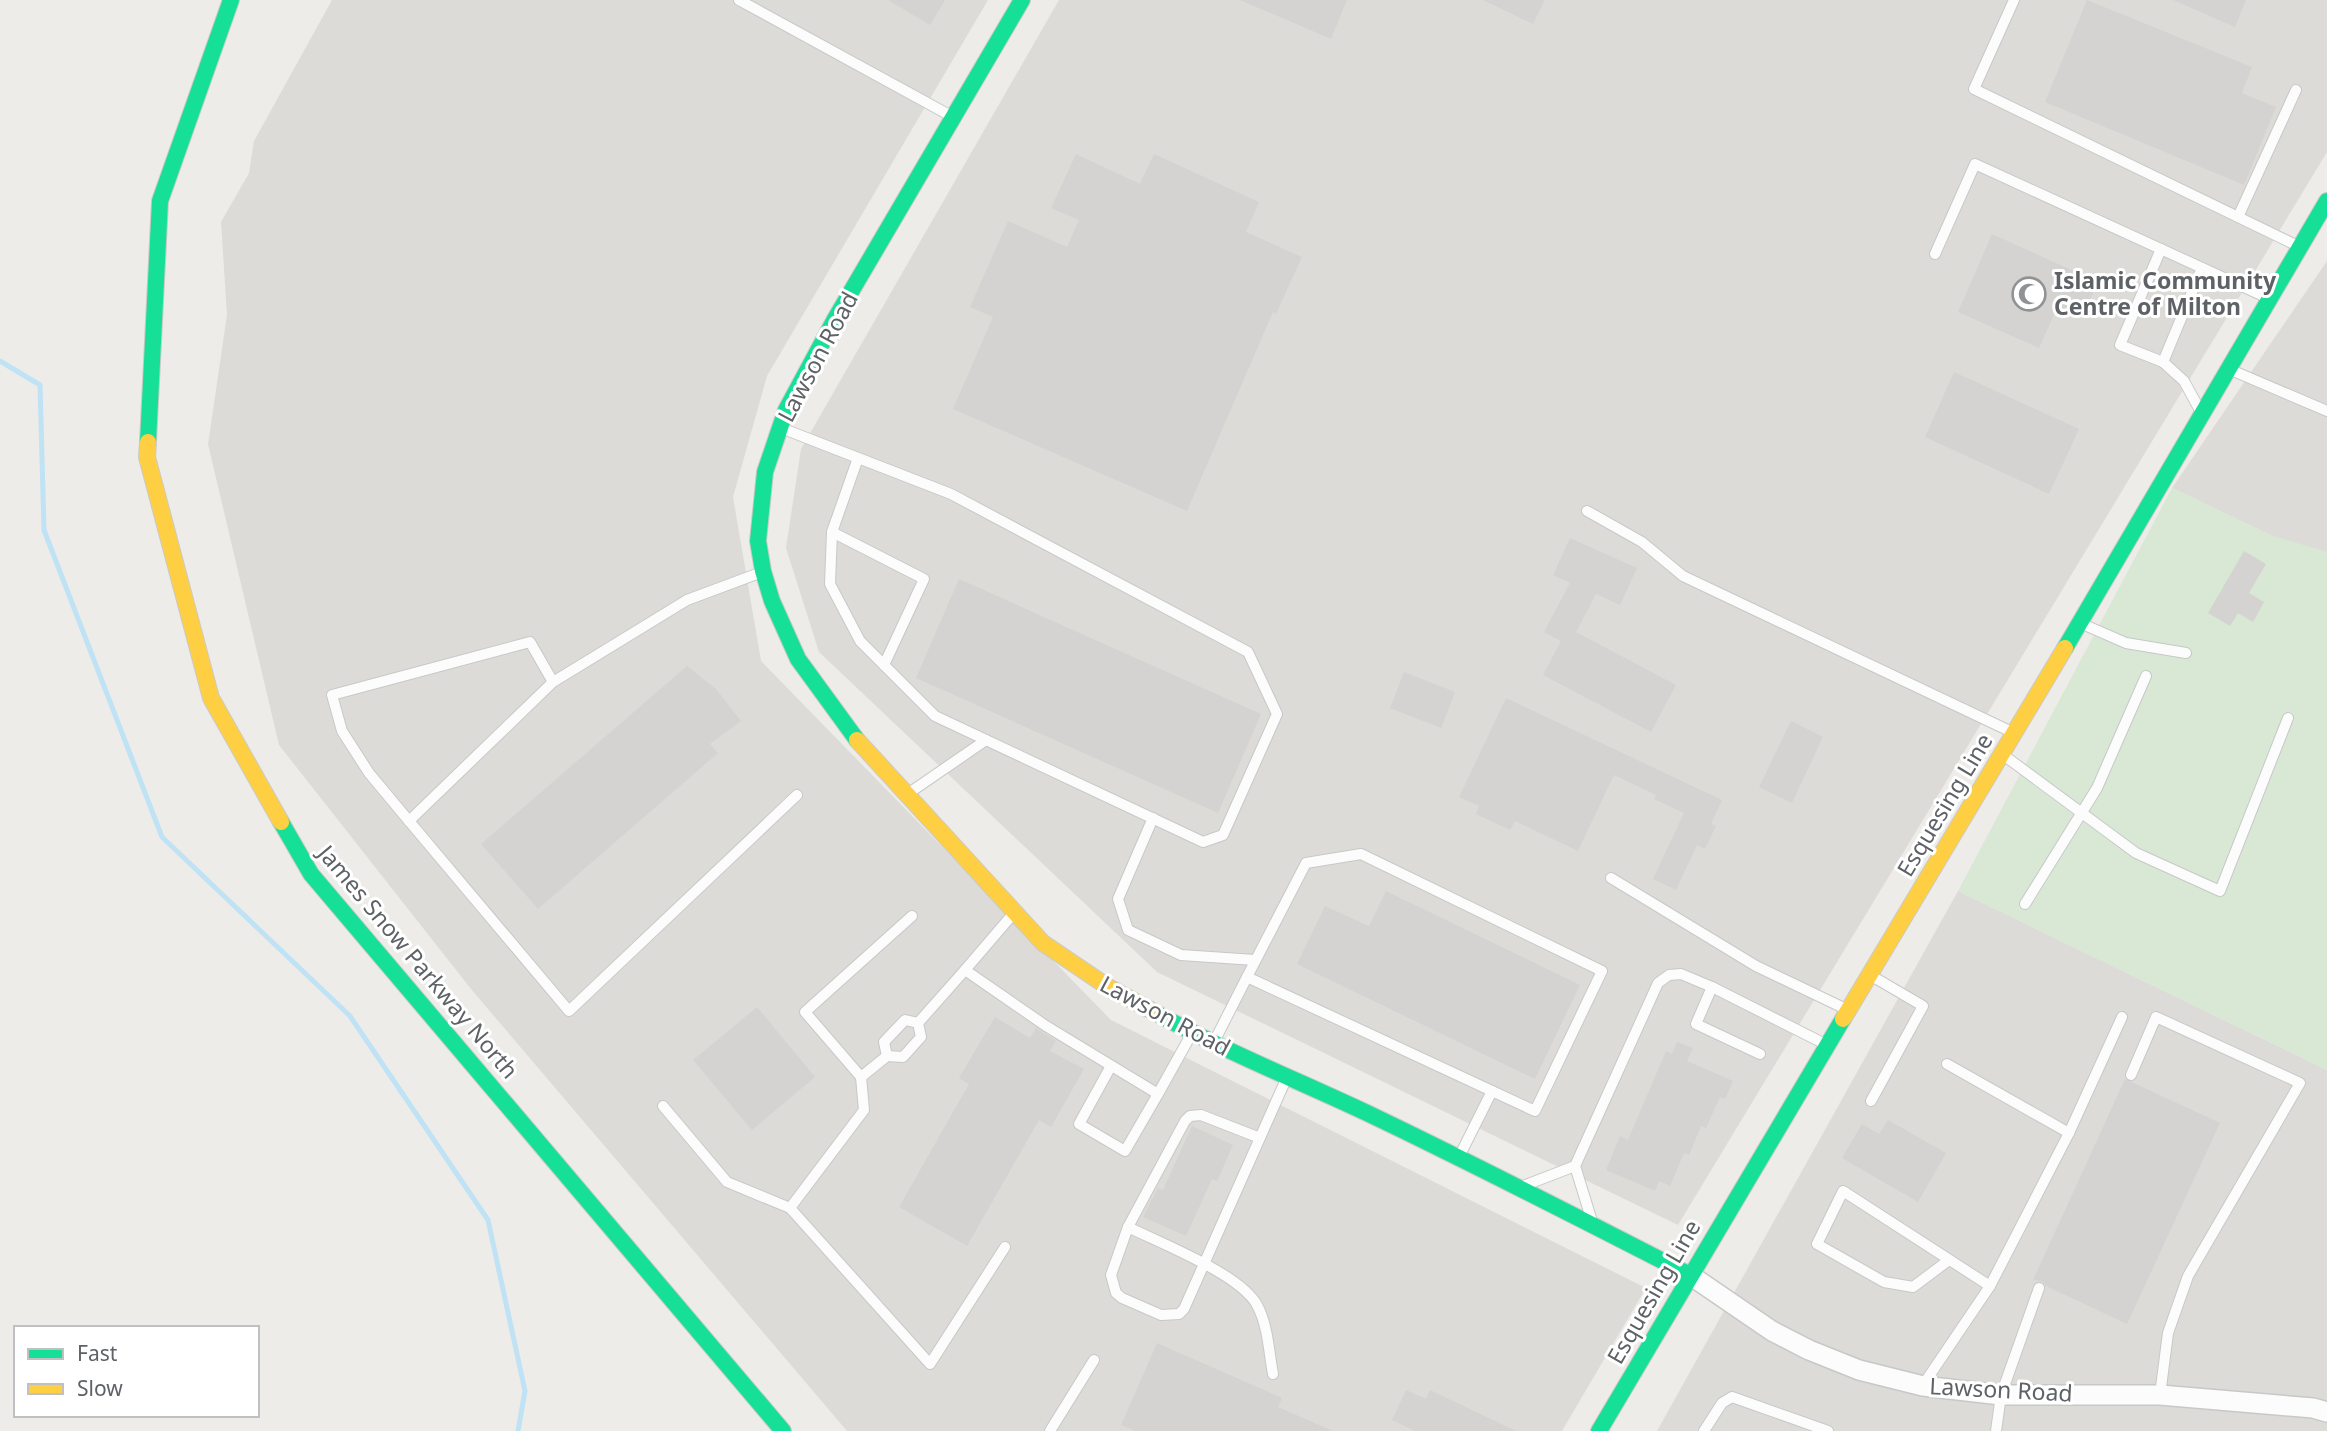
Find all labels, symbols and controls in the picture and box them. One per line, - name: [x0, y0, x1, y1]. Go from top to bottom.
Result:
- place label: Islamic Community Centre of Milton: [2054, 264, 2277, 322]
- mosque icon: Islamic Community Centre of Milton: [2010, 275, 2048, 313]
- street label: Lawson Road: [769, 286, 865, 427]
- street label: Esquesing Line: [1889, 727, 1999, 882]
- street label: James Snow Parkway North: [310, 836, 526, 1085]
- street label: Lawson Road: [1095, 967, 1236, 1063]
- street label: Esquesing Line: [1599, 1214, 1707, 1369]
- legend: [14, 1326, 259, 1417]
- text: Fast: [77, 1339, 118, 1367]
- street label: Lawson Road: [1929, 1369, 2074, 1409]
- text: Slow: [77, 1374, 123, 1402]

